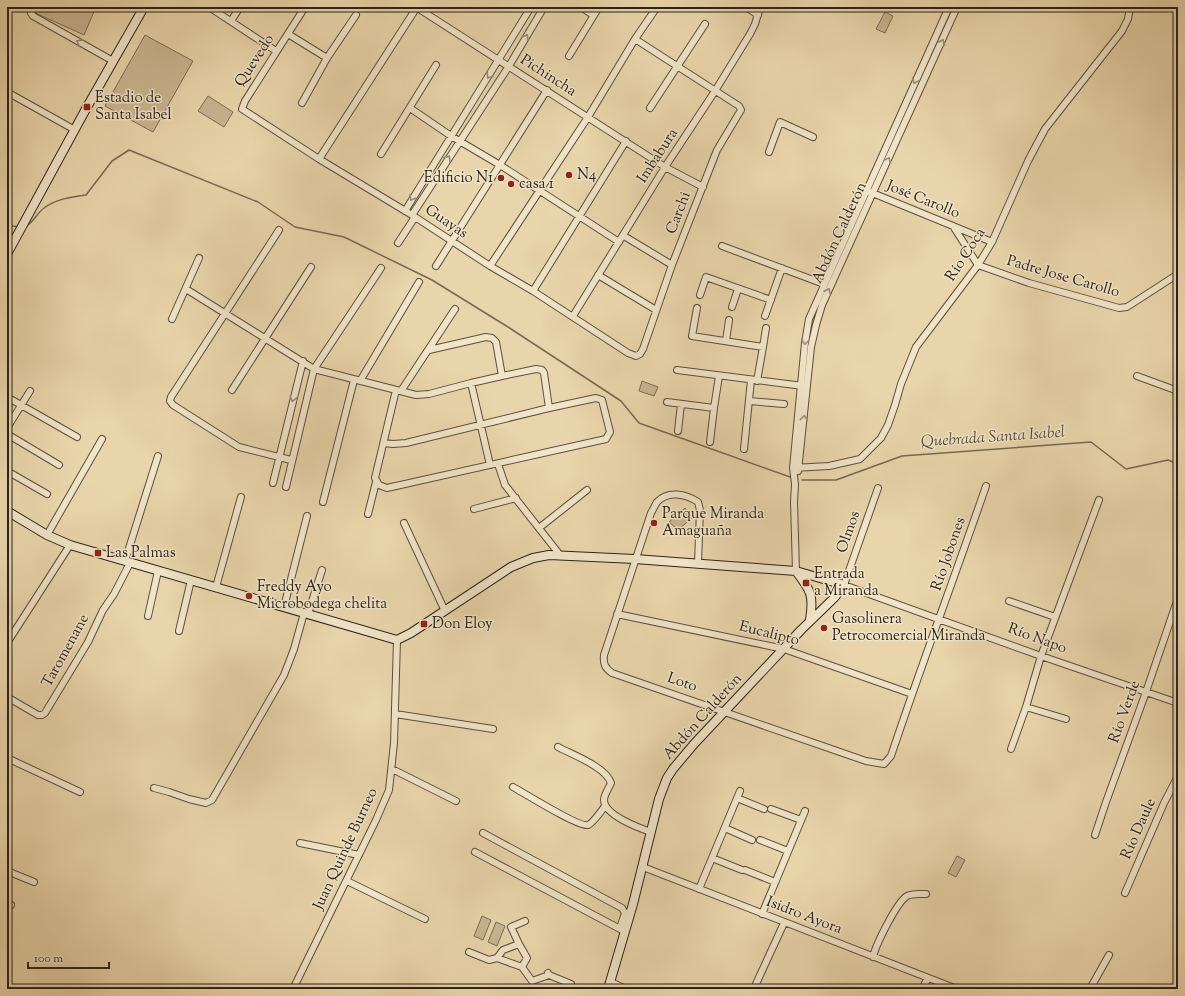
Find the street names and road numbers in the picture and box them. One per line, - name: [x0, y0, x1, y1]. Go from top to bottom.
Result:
- street label: Quevedo: [230, 31, 280, 91]
- street label: Pichincha: [516, 50, 580, 102]
- street label: Imbabura: [632, 124, 684, 188]
- street label: José Carollo: [882, 175, 963, 224]
- street label: Abdón Calderón: [807, 179, 873, 287]
- street label: Carchi: [661, 189, 697, 237]
- street label: Guayas: [420, 200, 472, 244]
- street label: Río Coca: [941, 224, 991, 286]
- street label: Padre Jose Carollo: [1004, 251, 1122, 303]
- street label: Olmos: [832, 508, 866, 556]
- street label: Río Jobones: [927, 514, 971, 594]
- street label: Taromenane: [37, 611, 95, 691]
- street label: Eucalipto: [737, 616, 801, 652]
- street label: Río Napo: [1004, 619, 1070, 659]
- street label: Loto: [664, 668, 700, 698]
- street label: Abdón Calderón: [659, 669, 748, 765]
- street label: Río Verde: [1104, 678, 1146, 746]
- street label: Juan Quinde Burneo: [308, 785, 383, 914]
- street label: Río Daule: [1116, 795, 1162, 863]
- street label: Isidro Ayora: [763, 892, 845, 940]

